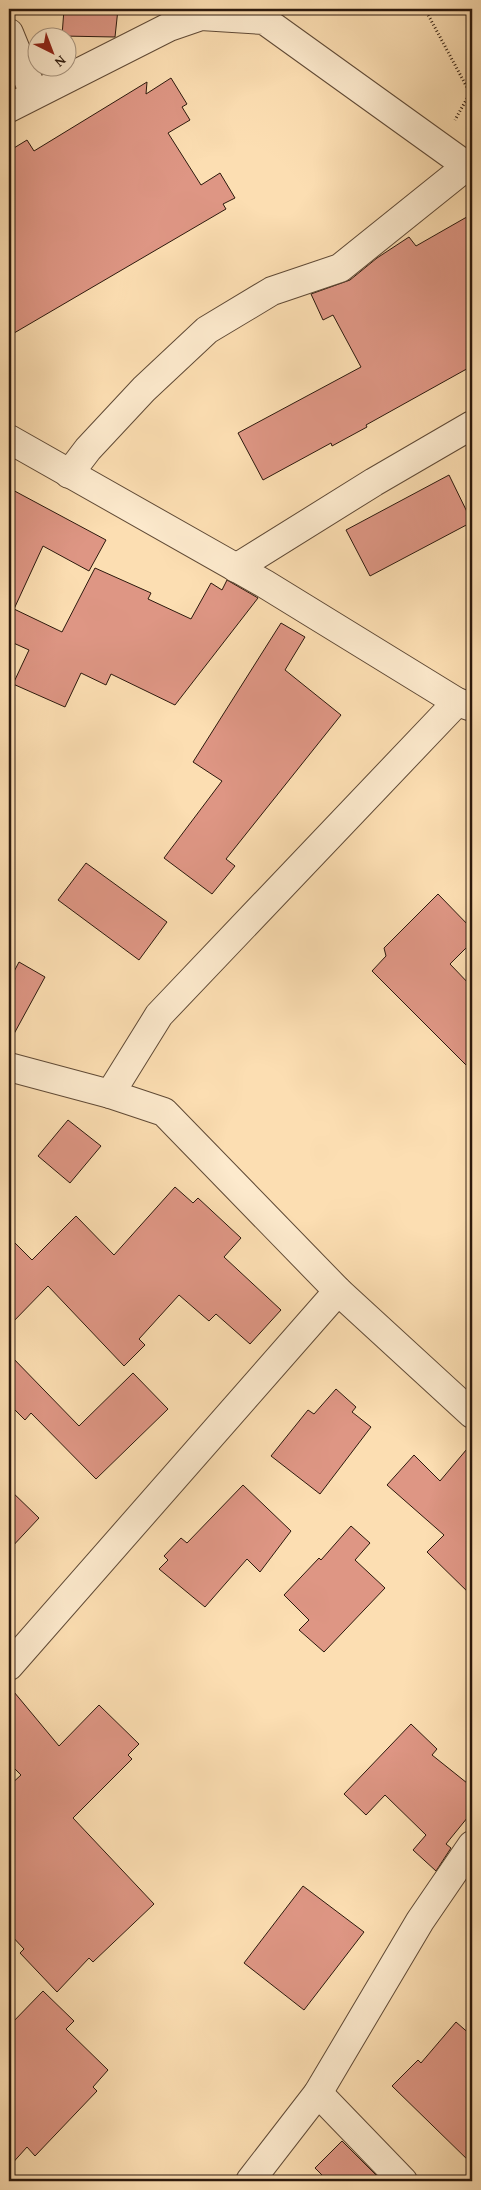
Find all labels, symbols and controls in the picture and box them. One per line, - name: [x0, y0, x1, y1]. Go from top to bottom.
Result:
- north arrow: [28, 28, 78, 78]
- text: N: [50, 51, 71, 73]

